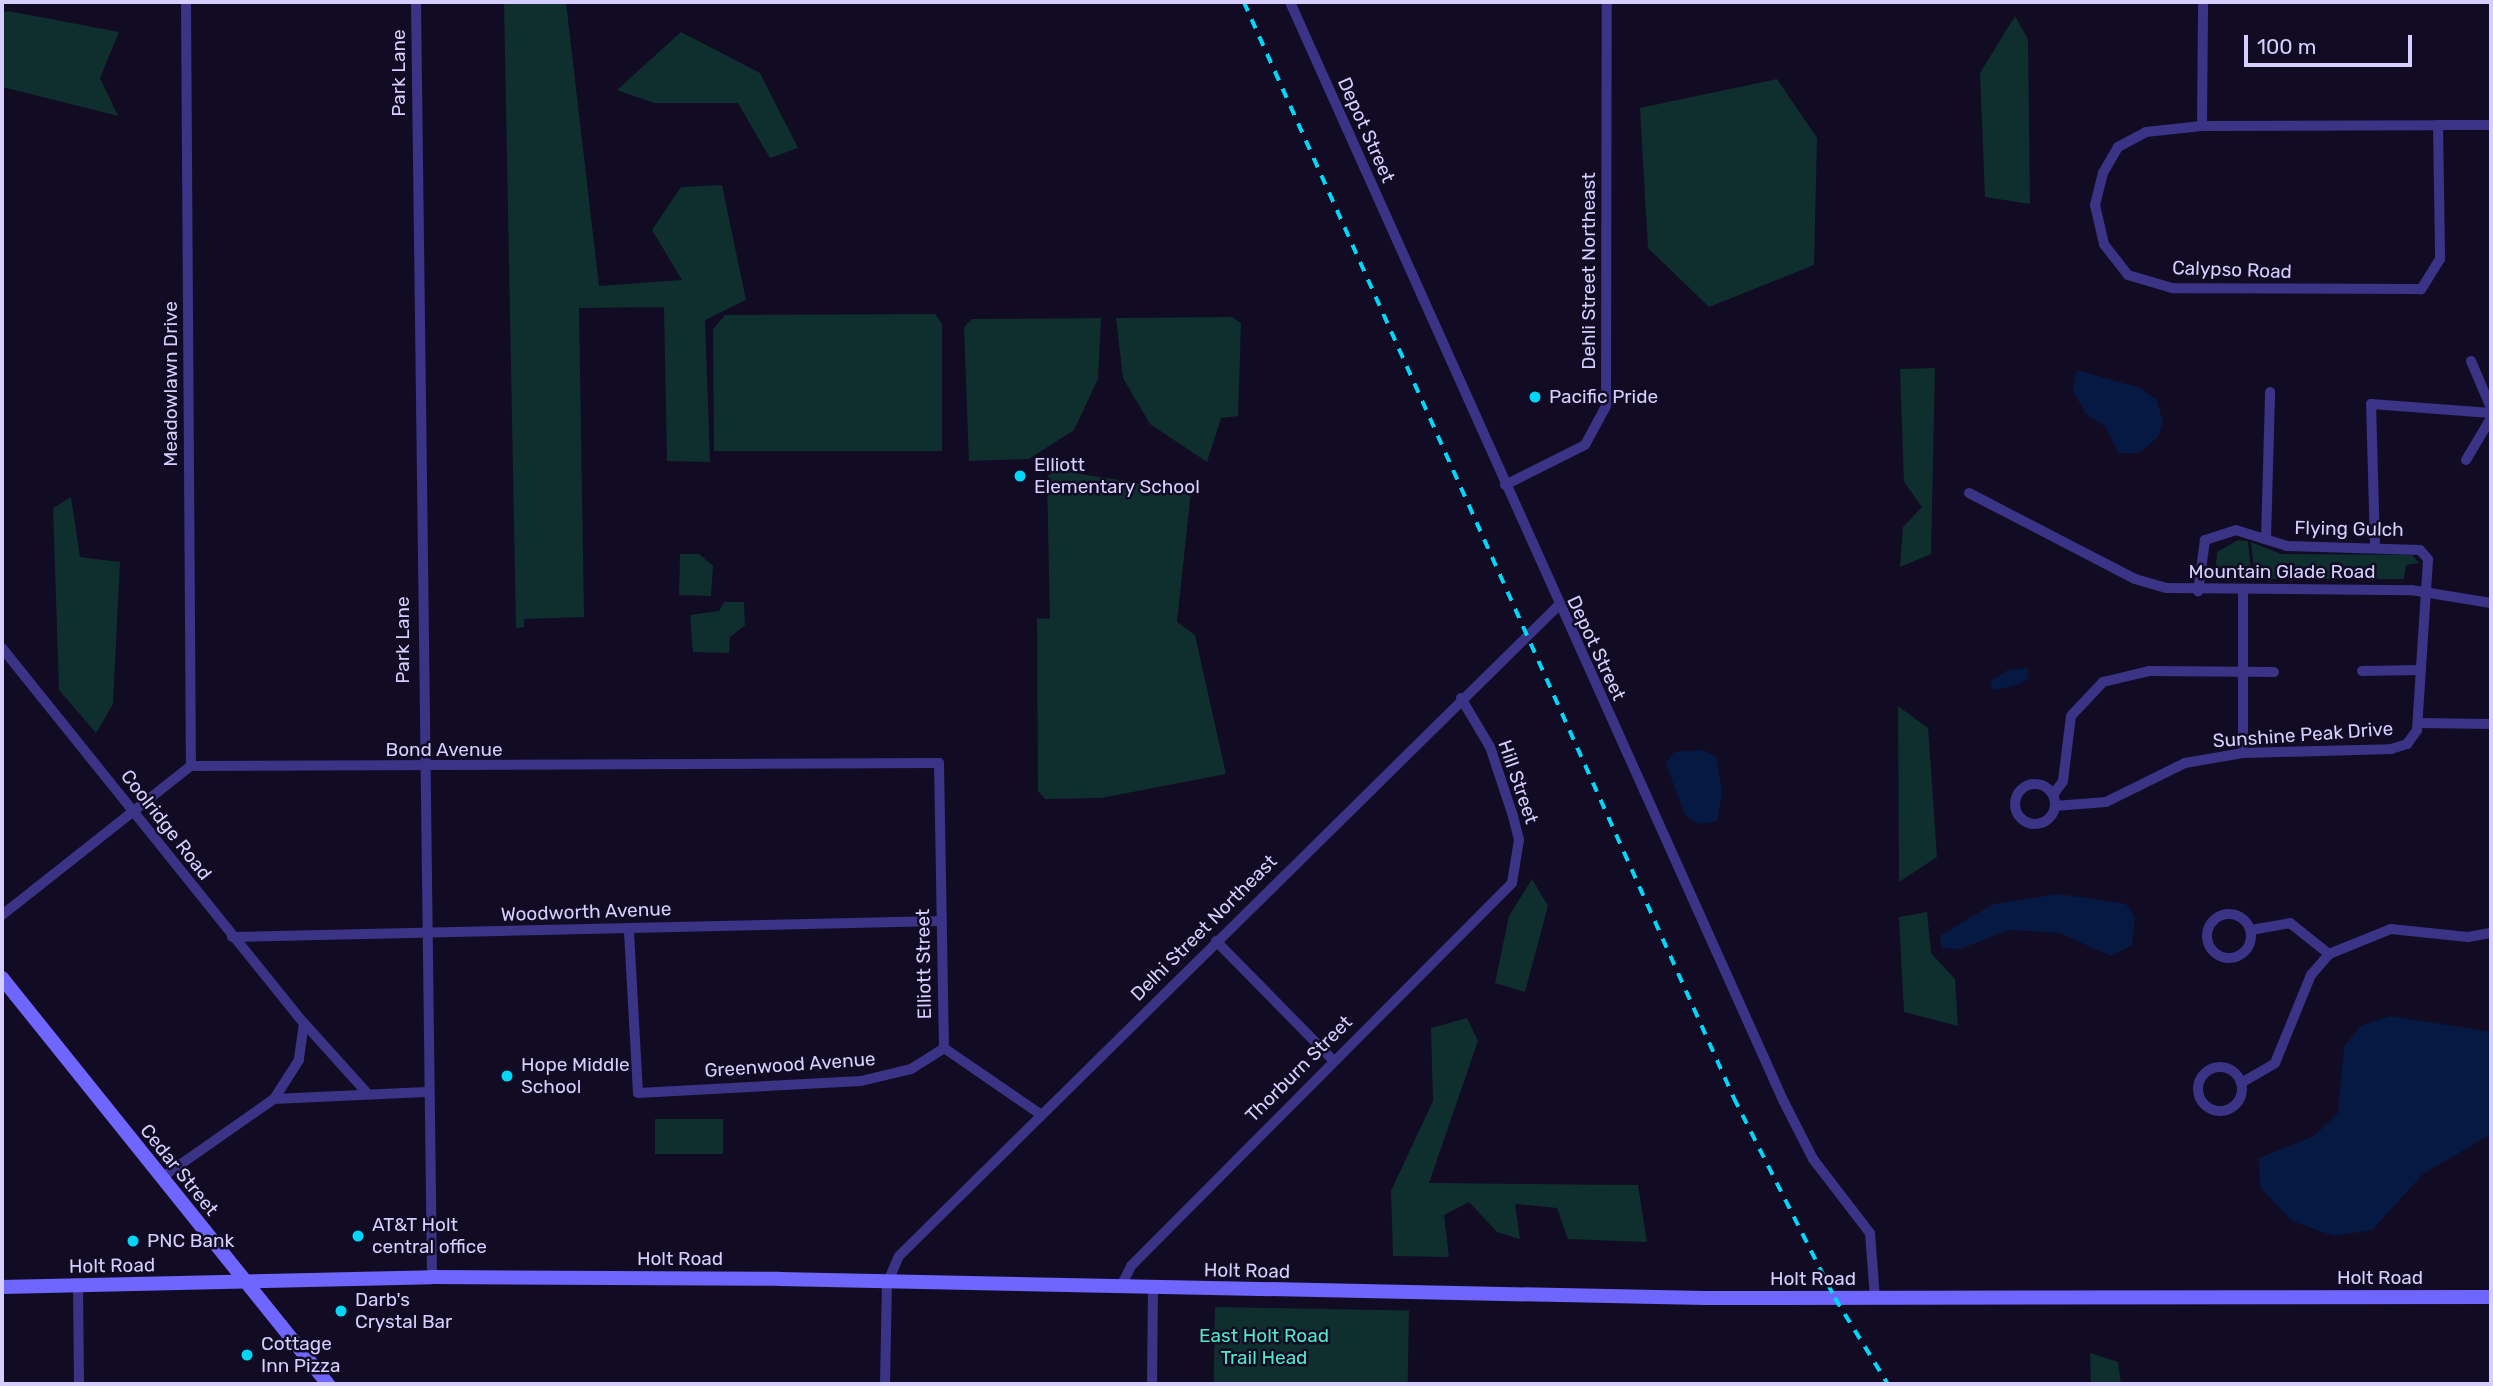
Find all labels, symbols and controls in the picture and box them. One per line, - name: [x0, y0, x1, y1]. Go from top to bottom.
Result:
- scale bar: [2248, 21, 2416, 65]
- street label: Park Lane: [388, 29, 410, 117]
- text: 100 m: [2257, 34, 2316, 59]
- street label: Depot Street: [1333, 74, 1399, 186]
- street label: Dehli Street Northeast: [1578, 172, 1600, 370]
- street label: Calypso Road: [2172, 257, 2292, 283]
- street label: Meadowlawn Drive: [160, 301, 182, 467]
- place label: Pacific Pride: [1549, 386, 1658, 408]
- marker: Pacific Pride: [1527, 389, 1543, 405]
- place label: Elliott Elementary School: [1034, 454, 1200, 498]
- marker: Elliott Elementary School: [1012, 468, 1028, 484]
- street label: Flying Gulch: [2294, 517, 2404, 541]
- street label: Mountain Glade Road: [2188, 561, 2376, 583]
- street label: Depot Street: [1562, 592, 1630, 704]
- street label: Park Lane: [392, 596, 414, 684]
- street label: Sunshine Peak Drive: [2212, 717, 2394, 753]
- street label: Hill Street: [1493, 737, 1543, 827]
- street label: Bond Avenue: [385, 739, 503, 761]
- street label: Coolridge Road: [116, 765, 216, 885]
- street label: Delhi Street Northeast: [1126, 850, 1282, 1006]
- street label: Woodworth Avenue: [500, 898, 672, 926]
- street label: Elliott Street: [912, 909, 936, 1019]
- street label: Thorburn Street: [1241, 1011, 1357, 1127]
- street label: Greenwood Avenue: [703, 1048, 877, 1082]
- place label: Hope Middle School: [521, 1054, 630, 1098]
- marker: Hope Middle School: [499, 1068, 515, 1084]
- street label: Cedar Street: [135, 1119, 223, 1221]
- place label: AT&T Holt central office: [372, 1214, 487, 1258]
- marker: AT&T Holt central office: [350, 1228, 366, 1244]
- place label: PNC Bank: [147, 1230, 234, 1252]
- marker: PNC Bank: [125, 1233, 141, 1249]
- street label: Holt Road: [637, 1248, 723, 1270]
- street label: Holt Road: [69, 1254, 155, 1278]
- street label: Holt Road: [1204, 1259, 1290, 1283]
- street label: Holt Road: [2337, 1267, 2423, 1289]
- street label: Holt Road: [1770, 1268, 1856, 1290]
- place label: Darb's Crystal Bar: [355, 1289, 452, 1333]
- marker: Darb's Crystal Bar: [333, 1303, 349, 1319]
- park label: East Holt Road Trail Head: [1199, 1325, 1329, 1369]
- place label: Cottage Inn Pizza: [261, 1333, 340, 1377]
- marker: Cottage Inn Pizza: [239, 1347, 255, 1363]

